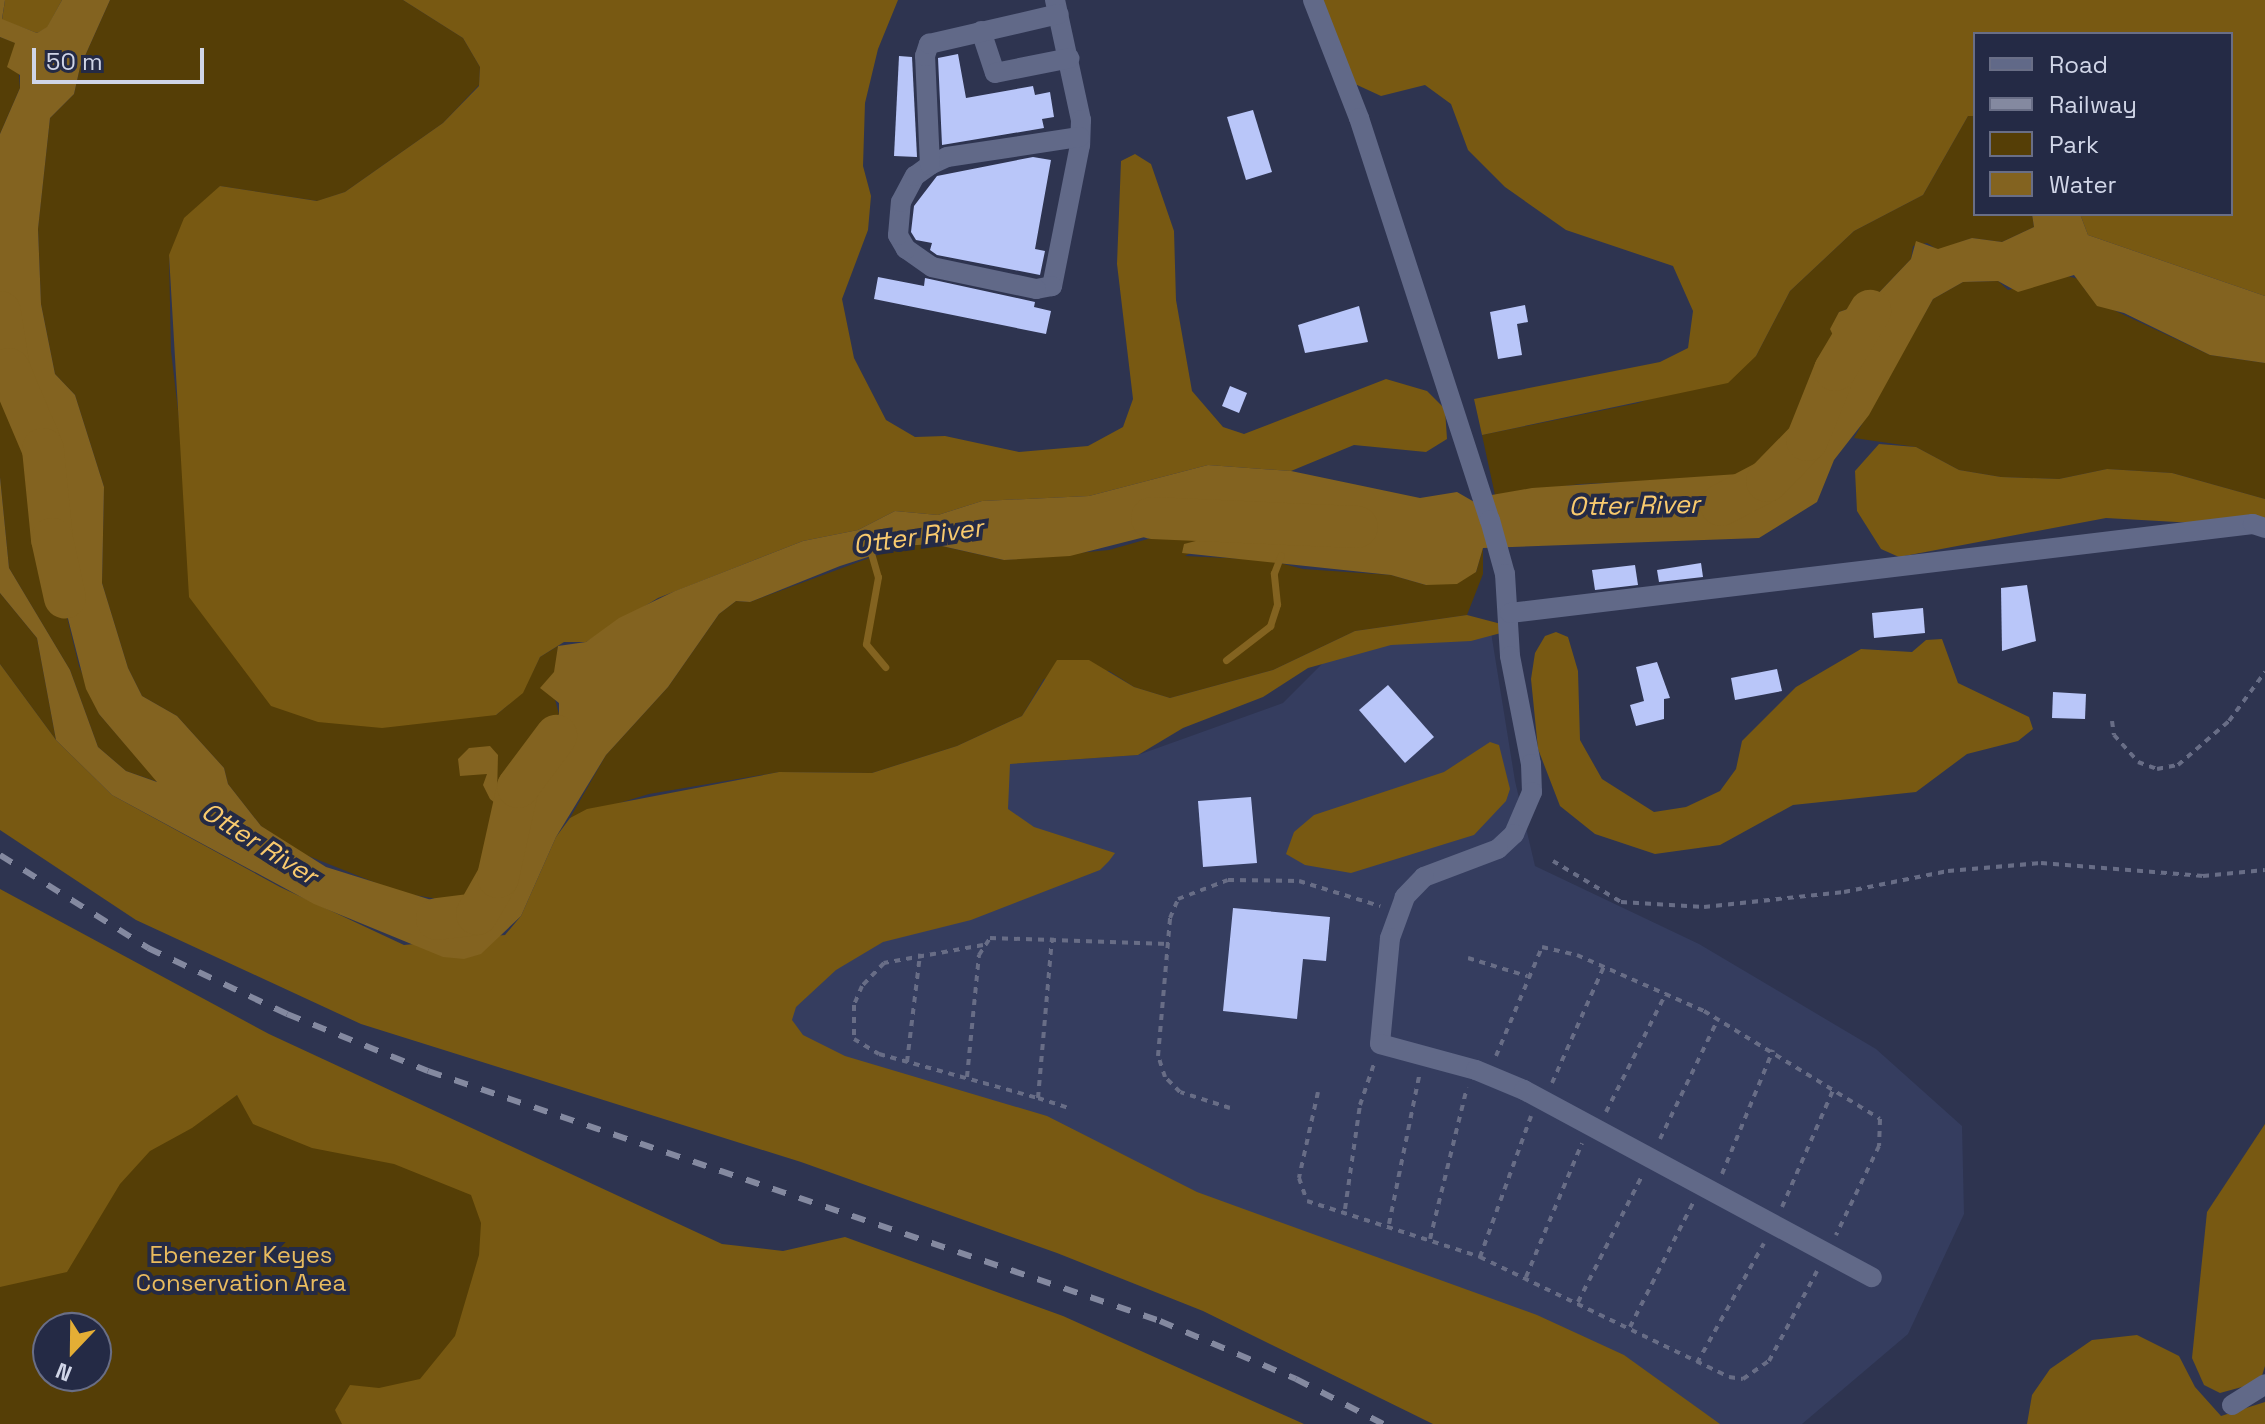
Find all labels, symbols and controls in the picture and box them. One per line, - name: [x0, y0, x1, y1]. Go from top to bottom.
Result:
- scale bar: [36, 32, 208, 82]
- legend: [1973, 32, 2233, 216]
- text: 50 m: [46, 46, 103, 77]
- text: Road: [2049, 49, 2108, 80]
- text: Railway: [2049, 89, 2137, 120]
- text: Park: [2049, 129, 2099, 160]
- text: Water: [2049, 169, 2117, 200]
- water label: Otter River: [1568, 489, 1700, 523]
- water label: Otter River: [851, 512, 985, 562]
- water label: Otter River: [195, 796, 323, 892]
- park label: Ebenezer Keyes Conservation Area: [136, 1241, 346, 1297]
- north arrow: [32, 1312, 112, 1392]
- text: N: [52, 1357, 76, 1388]

